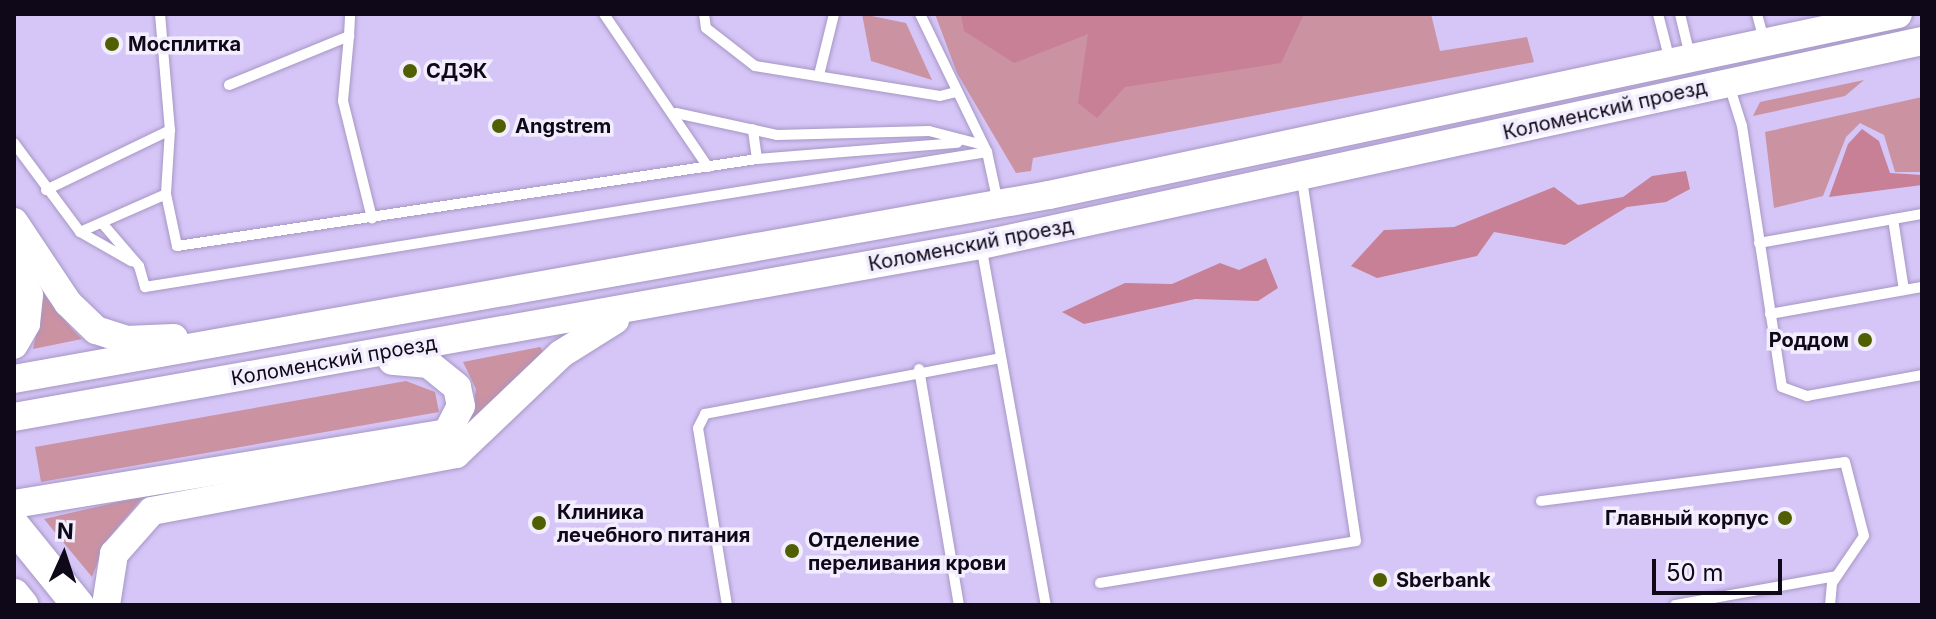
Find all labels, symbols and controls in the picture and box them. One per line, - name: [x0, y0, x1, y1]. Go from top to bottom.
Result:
- place label: Мосплитка: [128, 32, 241, 56]
- marker: Мосплитка: [103, 35, 121, 53]
- place label: СДЭК: [426, 59, 487, 83]
- marker: СДЭК: [401, 62, 419, 80]
- street label: Коломенский проезд: [1501, 75, 1709, 145]
- place label: Angstrem: [515, 114, 611, 138]
- marker: Angstrem: [490, 117, 508, 135]
- street label: Коломенский проезд: [866, 213, 1076, 277]
- place label: Роддом: [1769, 328, 1849, 352]
- street label: Коломенский проезд: [229, 331, 439, 391]
- marker: Роддом: [1856, 331, 1874, 349]
- place label: Клиника лечебного питания: [557, 500, 750, 547]
- place label: Главный корпус: [1605, 506, 1769, 530]
- marker: Главный корпус: [1776, 509, 1794, 527]
- marker: Клиника лечебного питания: [528, 512, 550, 534]
- north arrow: [24, 515, 104, 595]
- text: N: [56, 518, 74, 544]
- place label: Отделение переливания крови: [808, 528, 1006, 575]
- marker: Отделение переливания крови: [783, 542, 801, 560]
- scale bar: [1656, 543, 1786, 593]
- text: 50 m: [1666, 558, 1724, 587]
- place label: Sberbank: [1396, 568, 1491, 592]
- marker: Sberbank: [1371, 571, 1389, 589]

